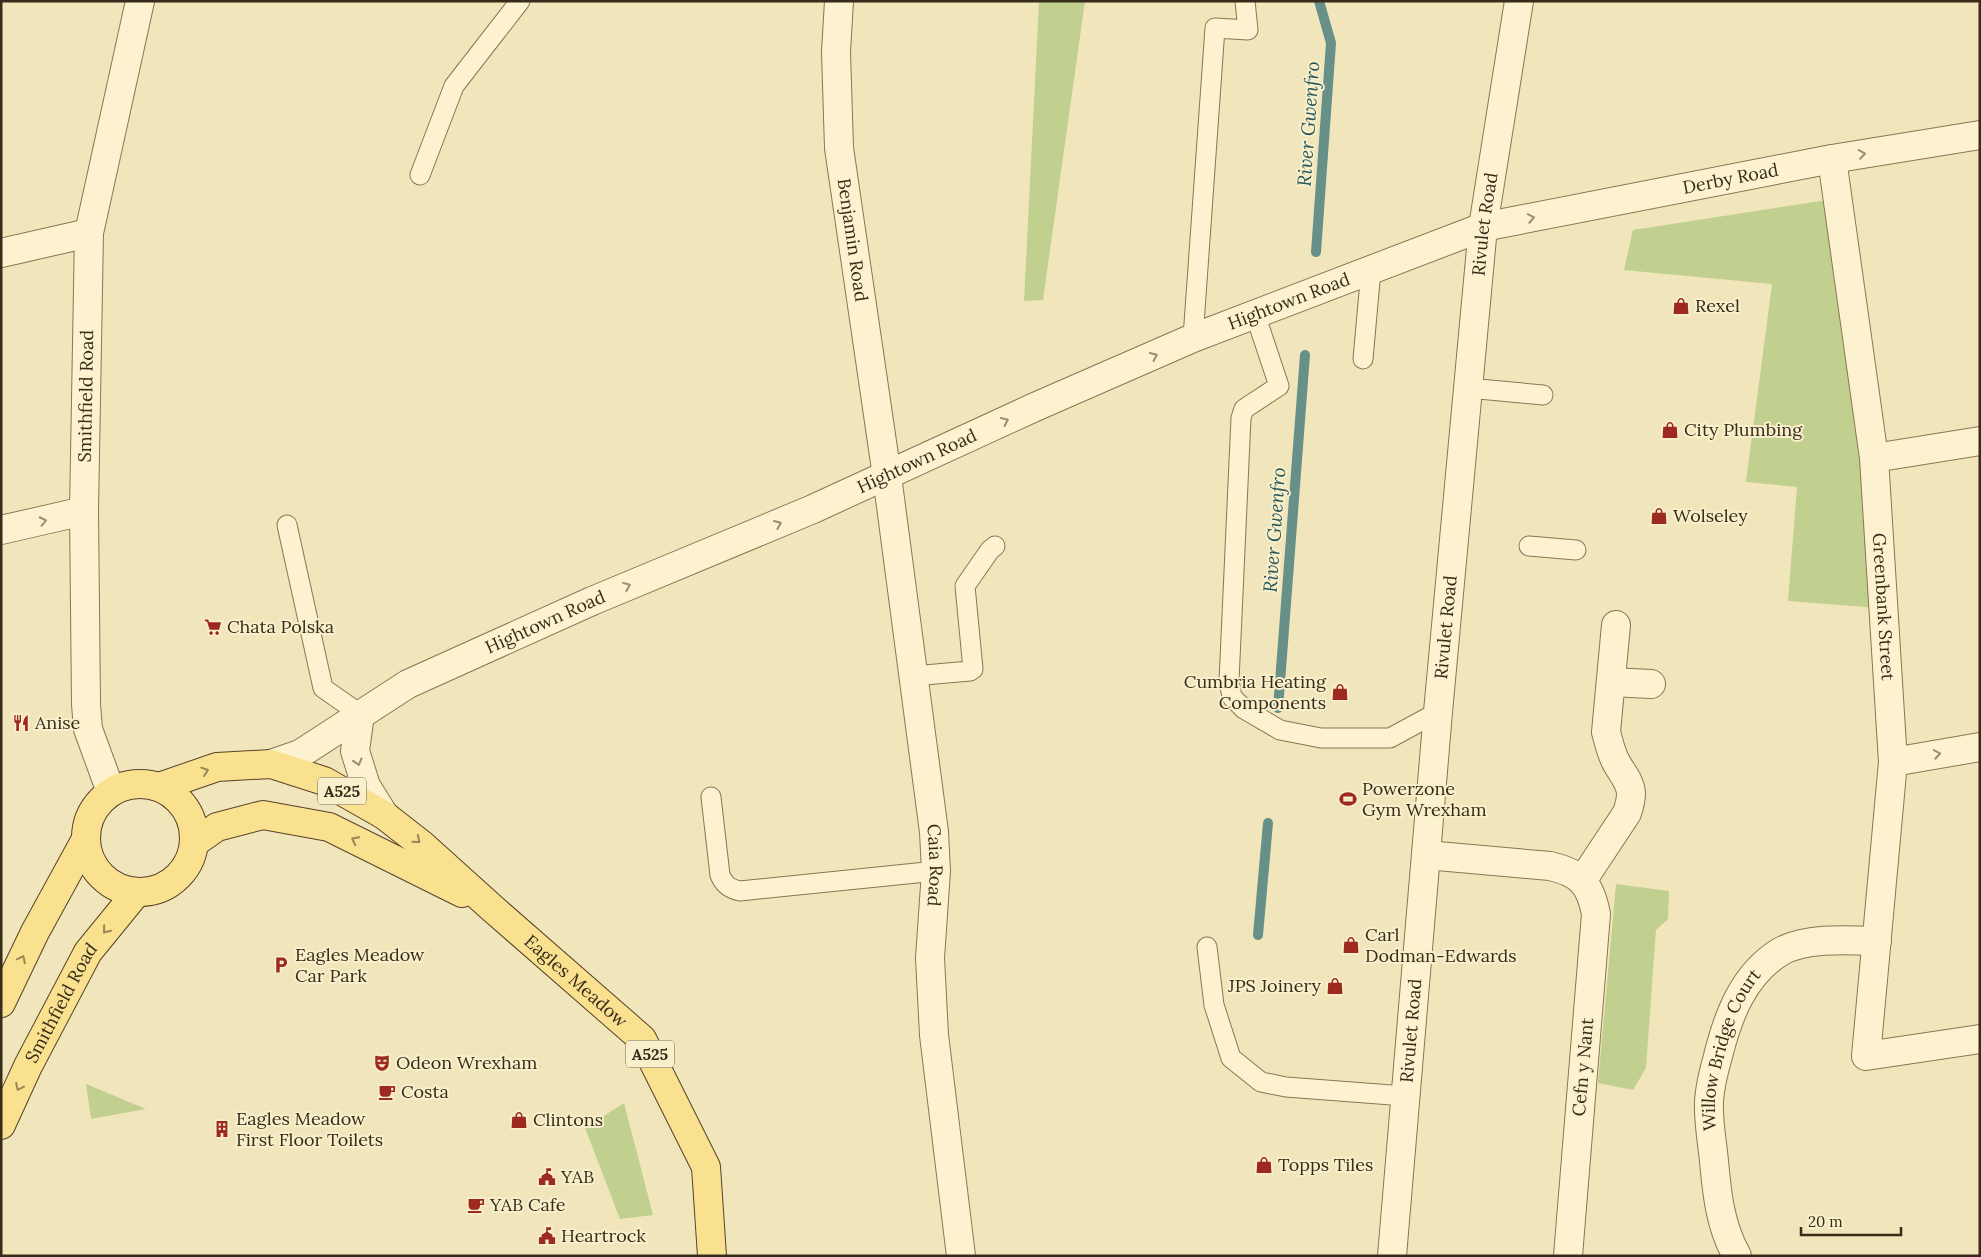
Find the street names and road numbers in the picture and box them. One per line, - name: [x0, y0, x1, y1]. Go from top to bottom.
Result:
- street label: Derby Road: [1680, 158, 1781, 199]
- street label: Rivulet Road: [1467, 170, 1503, 277]
- street label: Benjamin Road: [833, 177, 873, 303]
- street label: Hightown Road: [1224, 267, 1353, 335]
- street label: Smithfield Road: [73, 329, 98, 463]
- street label: Hightown Road: [853, 423, 980, 498]
- street label: Greenbank Street: [1868, 532, 1900, 681]
- street label: Rivulet Road: [1429, 574, 1462, 680]
- street label: Hightown Road: [481, 585, 609, 659]
- road number: A525: [318, 778, 366, 804]
- street label: Caia Road: [922, 822, 948, 908]
- street label: Eagles Meadow: [520, 930, 633, 1033]
- street label: Smithfield Road: [20, 938, 102, 1067]
- street label: Willow Bridge Court: [1697, 964, 1765, 1132]
- street label: Rivulet Road: [1395, 978, 1426, 1084]
- street label: Cefn y Nant: [1567, 1017, 1598, 1117]
- road number: A525: [626, 1040, 674, 1068]

